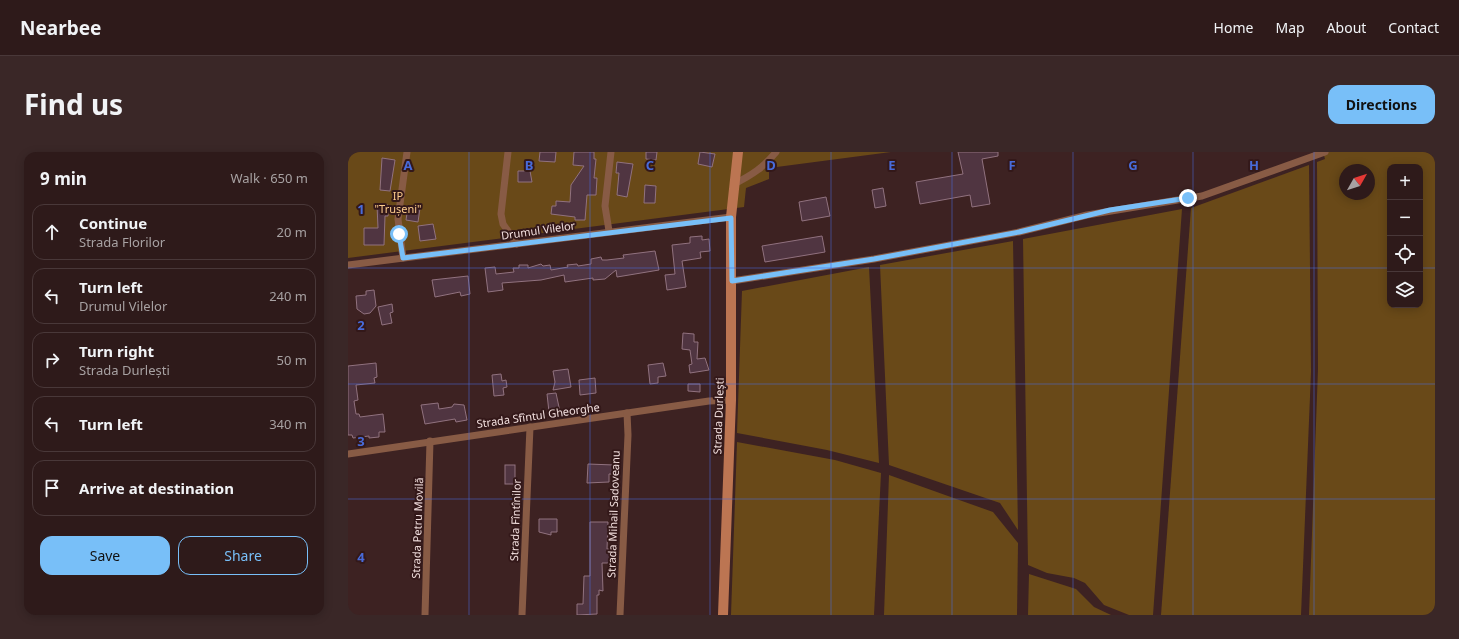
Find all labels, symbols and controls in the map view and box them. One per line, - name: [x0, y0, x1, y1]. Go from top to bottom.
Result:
- text: Nearbee: [20, 15, 101, 41]
- text: Home: [1214, 18, 1253, 37]
- text: Map: [1275, 18, 1305, 37]
- text: About: [1327, 18, 1366, 37]
- text: Contact: [1388, 18, 1439, 37]
- text: Find us: [24, 85, 123, 123]
- button: Directions: [1328, 85, 1435, 124]
- text: A: [404, 156, 413, 174]
- text: B: [525, 156, 533, 174]
- text: C: [646, 156, 654, 174]
- text: D: [766, 156, 776, 174]
- text: E: [888, 156, 896, 174]
- text: F: [1008, 156, 1016, 174]
- text: G: [1128, 156, 1138, 174]
- text: H: [1249, 156, 1259, 174]
- north arrow: [1339, 164, 1375, 200]
- map controls: [1387, 164, 1423, 308]
- button: +: [1387, 164, 1423, 200]
- text: 9 min: [40, 167, 87, 190]
- text: Walk · 650 m: [230, 169, 308, 187]
- park label: IP "Trușeni": [374, 188, 422, 216]
- route end: [1179, 189, 1197, 207]
- text: 1: [357, 200, 365, 218]
- button: −: [1387, 200, 1423, 236]
- text: Continue: [79, 213, 147, 233]
- street label: Drumul Vilelor: [500, 217, 576, 243]
- icon: ahead: [41, 221, 63, 243]
- text: 20 m: [277, 223, 307, 241]
- route start: [390, 225, 408, 243]
- text: Strada Florilor: [79, 233, 165, 251]
- button: locate: [1387, 236, 1423, 272]
- button: layers: [1387, 272, 1423, 308]
- text: Turn left: [79, 277, 143, 297]
- icon: left: [41, 285, 63, 307]
- text: 240 m: [269, 287, 307, 305]
- text: Drumul Vilelor: [79, 297, 167, 315]
- text: 2: [357, 316, 365, 334]
- text: Turn right: [79, 341, 154, 361]
- icon: right: [41, 349, 63, 371]
- text: 50 m: [277, 351, 307, 369]
- text: Strada Durlești: [79, 361, 170, 379]
- street label: Strada Durlești: [709, 377, 727, 455]
- street label: Strada Sfîntul Gheorghe: [476, 399, 600, 431]
- icon: left: [41, 413, 63, 435]
- text: Turn left: [79, 414, 143, 434]
- text: 340 m: [269, 415, 307, 433]
- text: 3: [357, 432, 365, 450]
- street label: Strada Mihail Sadoveanu: [603, 450, 623, 578]
- icon: arrive: [41, 477, 63, 499]
- street label: Strada Petru Movilă: [408, 477, 426, 579]
- text: Arrive at destination: [79, 478, 234, 498]
- street label: Strada Fîntînilor: [506, 478, 524, 561]
- button: Save: [40, 536, 170, 575]
- button: Share: [178, 536, 308, 575]
- text: 4: [357, 548, 365, 566]

